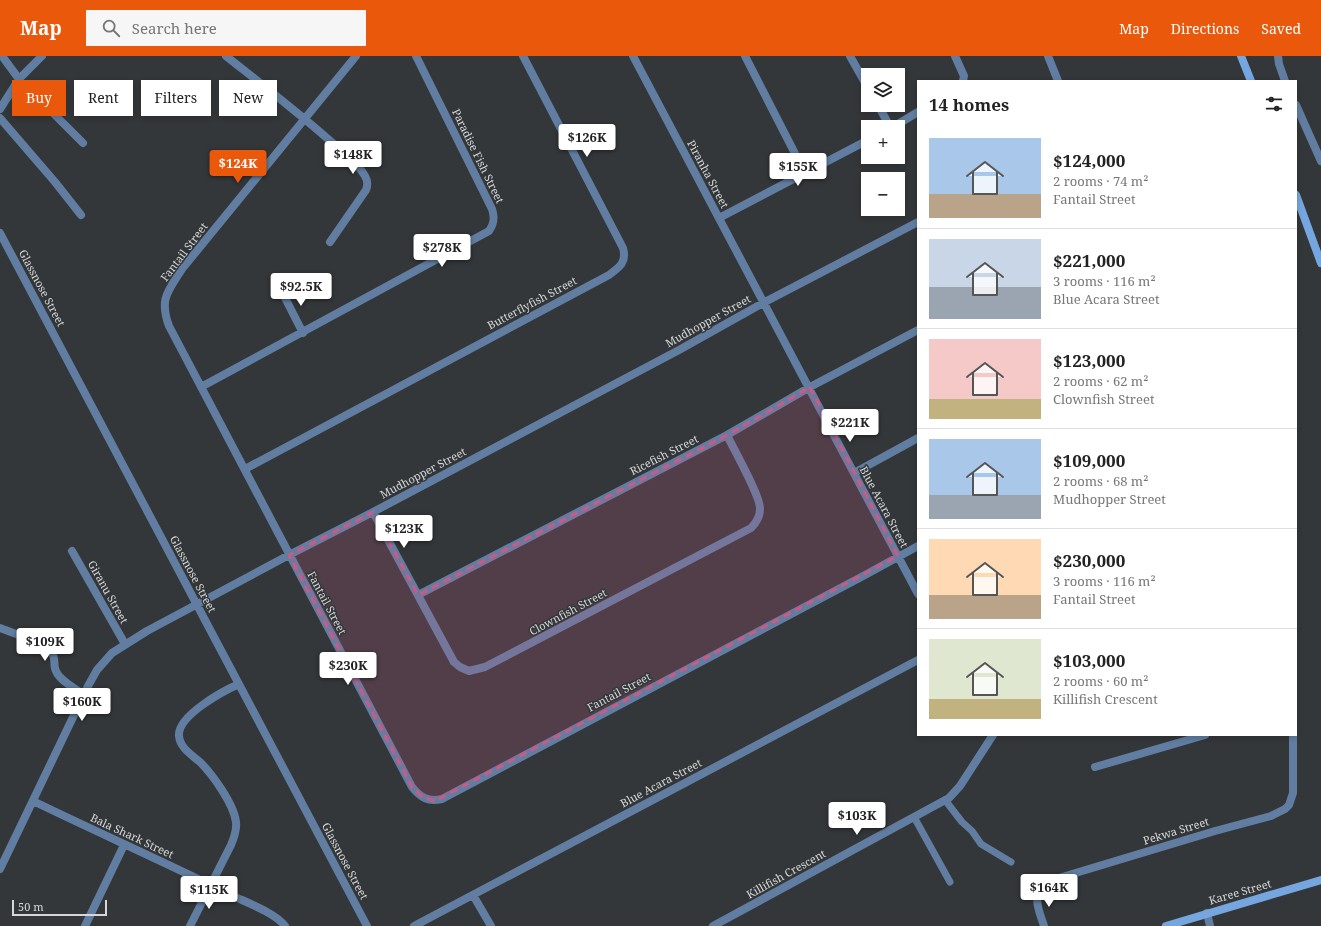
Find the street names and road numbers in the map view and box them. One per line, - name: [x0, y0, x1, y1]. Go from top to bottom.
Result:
- street label: Paradise Fish Street: [449, 106, 508, 206]
- street label: Piranha Street: [684, 137, 733, 211]
- street label: Fantail Street: [157, 219, 211, 284]
- street label: Glassnose Street: [16, 247, 69, 329]
- street label: Butterflyfish Street: [484, 273, 579, 332]
- street label: Mudhopper Street: [662, 291, 753, 350]
- street label: Ricefish Street: [627, 431, 701, 478]
- street label: Mudhopper Street: [377, 443, 469, 502]
- street label: Blue Acara Street: [857, 463, 912, 550]
- street label: Glassnose Street: [167, 533, 220, 615]
- street label: Giranu Street: [85, 557, 132, 626]
- street label: Fantail Street: [304, 568, 351, 637]
- street label: Clownfish Street: [526, 585, 609, 638]
- street label: Fantail Street: [584, 668, 653, 715]
- street label: Blue Acara Street: [617, 755, 704, 810]
- street label: Bala Shark Street: [88, 810, 176, 861]
- street label: Pekwa Street: [1141, 813, 1211, 848]
- street label: Glassnose Street: [319, 820, 372, 902]
- street label: Killifish Crescent: [743, 845, 828, 902]
- street label: Karee Street: [1207, 875, 1273, 908]

